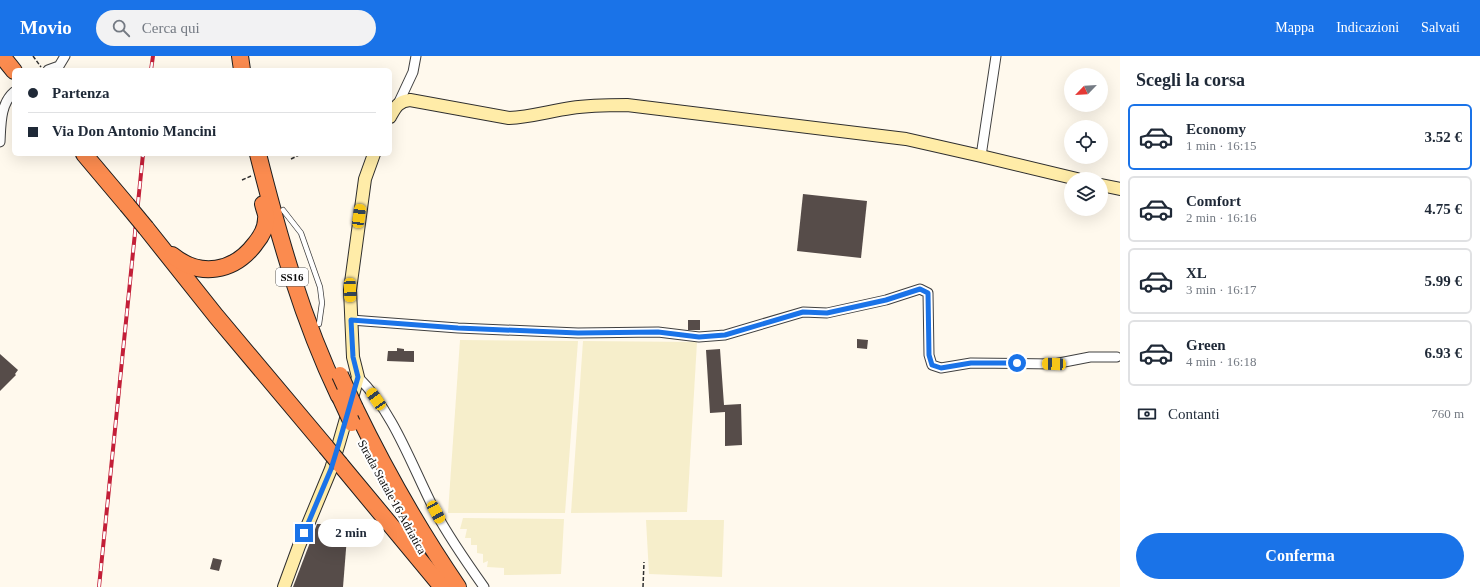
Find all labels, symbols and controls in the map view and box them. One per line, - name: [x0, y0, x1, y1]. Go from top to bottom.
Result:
- search box: [96, 10, 376, 46]
- text: Movio: [20, 17, 72, 38]
- icon: search: [110, 17, 132, 39]
- text: Cerca qui: [142, 20, 200, 36]
- text: Mappa: [1275, 20, 1314, 35]
- text: Indicazioni: [1336, 20, 1399, 35]
- text: Salvati: [1421, 20, 1460, 35]
- north arrow: [1064, 68, 1108, 112]
- map controls: [1064, 68, 1108, 216]
- text: Scegli la corsa: [1136, 70, 1245, 90]
- text: Partenza: [52, 85, 109, 101]
- icon: car: [1138, 119, 1174, 155]
- button: locate: [1064, 120, 1108, 164]
- text: Economy: [1186, 121, 1246, 137]
- text: Via Don Antonio Mancini: [52, 123, 216, 139]
- text: 3.52 €: [1425, 129, 1462, 145]
- text: 1 min · 16:15: [1186, 138, 1256, 153]
- button: layers: [1064, 172, 1108, 216]
- icon: car: [1138, 191, 1174, 227]
- text: Comfort: [1186, 193, 1241, 209]
- text: 4.75 €: [1425, 201, 1462, 217]
- car: [351, 203, 367, 229]
- text: 2 min · 16:16: [1186, 210, 1256, 225]
- icon: car: [1138, 263, 1174, 299]
- text: XL: [1186, 265, 1207, 281]
- road number: SS16: [276, 268, 308, 286]
- text: 5.99 €: [1425, 273, 1462, 289]
- car: [344, 278, 356, 302]
- text: 3 min · 16:17: [1186, 282, 1256, 297]
- icon: car: [1138, 335, 1174, 371]
- text: Green: [1186, 337, 1226, 353]
- text: 6.93 €: [1425, 345, 1462, 361]
- route start: [1008, 354, 1026, 372]
- text: 4 min · 16:18: [1186, 354, 1256, 369]
- car: [1042, 358, 1066, 370]
- car: [364, 386, 388, 412]
- icon: cash: [1136, 403, 1158, 425]
- text: Contanti: [1168, 406, 1220, 422]
- text: 760 m: [1431, 406, 1464, 421]
- street label: Strada Statale 16 Adriatica: [355, 438, 430, 557]
- car: [425, 499, 447, 525]
- callout: 2 min: [318, 519, 384, 547]
- route end: [295, 524, 313, 542]
- text: 2 min: [335, 525, 367, 540]
- button: Conferma: [1136, 533, 1464, 579]

